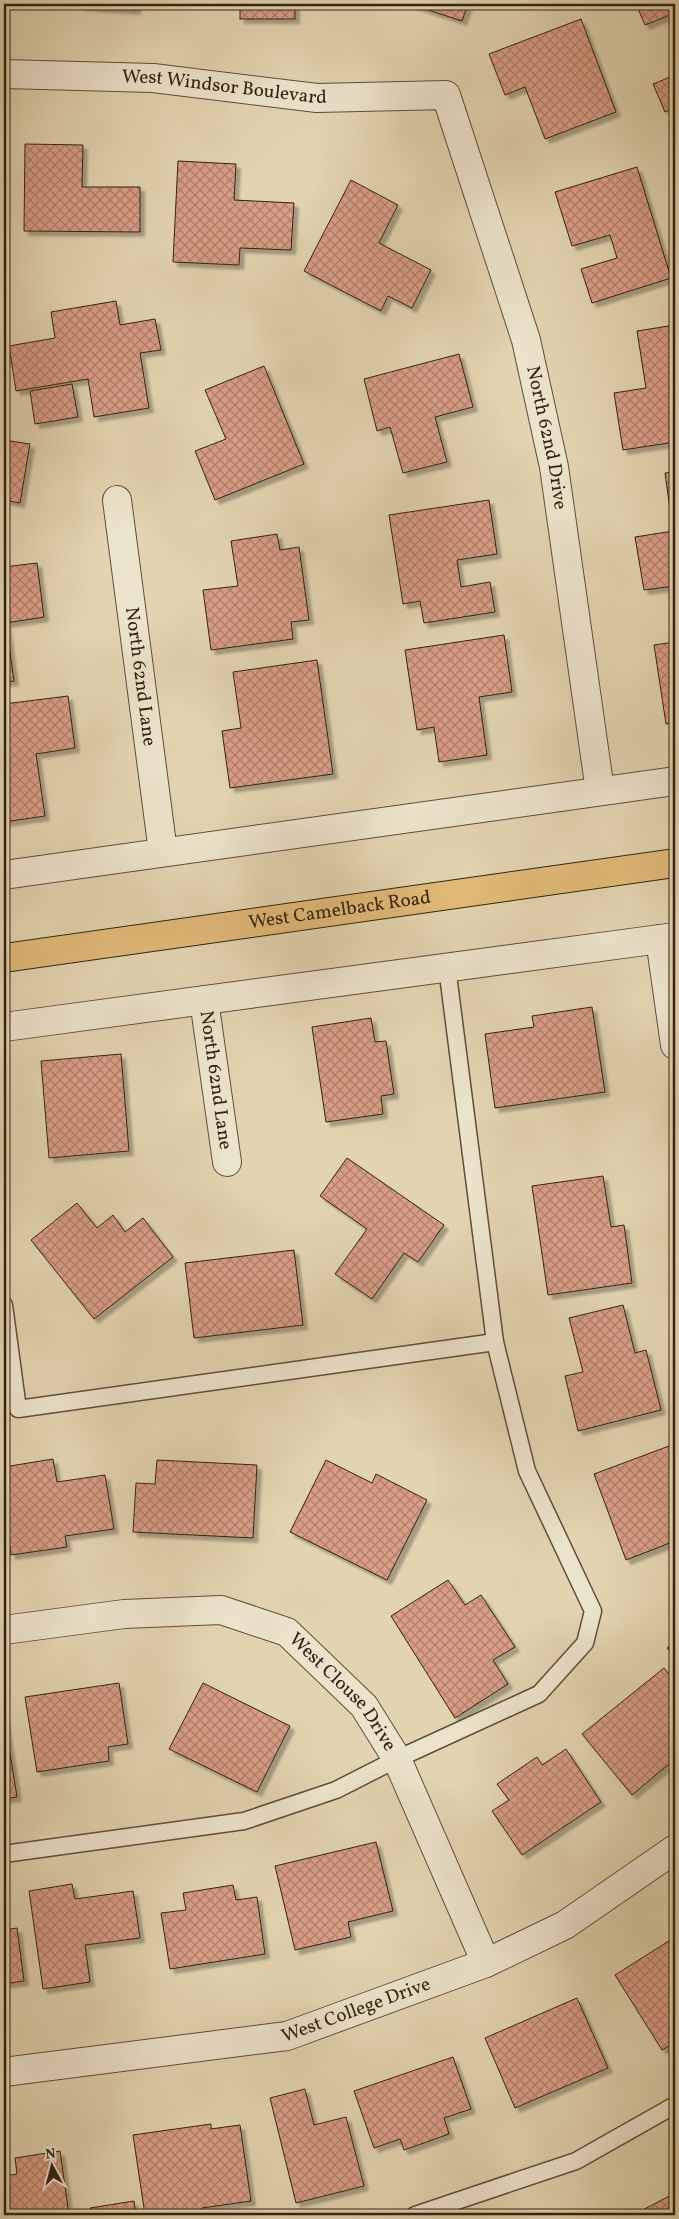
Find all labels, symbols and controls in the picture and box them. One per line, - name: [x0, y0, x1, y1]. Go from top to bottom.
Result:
- street label: West Windsor Boulevard: [121, 64, 327, 111]
- street label: North 62nd Drive: [519, 363, 573, 511]
- street label: North 62nd Lane: [118, 605, 162, 748]
- street label: West Camelback Road: [247, 885, 432, 936]
- street label: North 62nd Lane: [193, 1009, 238, 1151]
- street label: West Clouse Drive: [283, 1627, 402, 1756]
- street label: West College Drive: [278, 1971, 434, 2050]
- north arrow: [28, 2142, 78, 2192]
- text: N: [44, 2145, 57, 2165]

